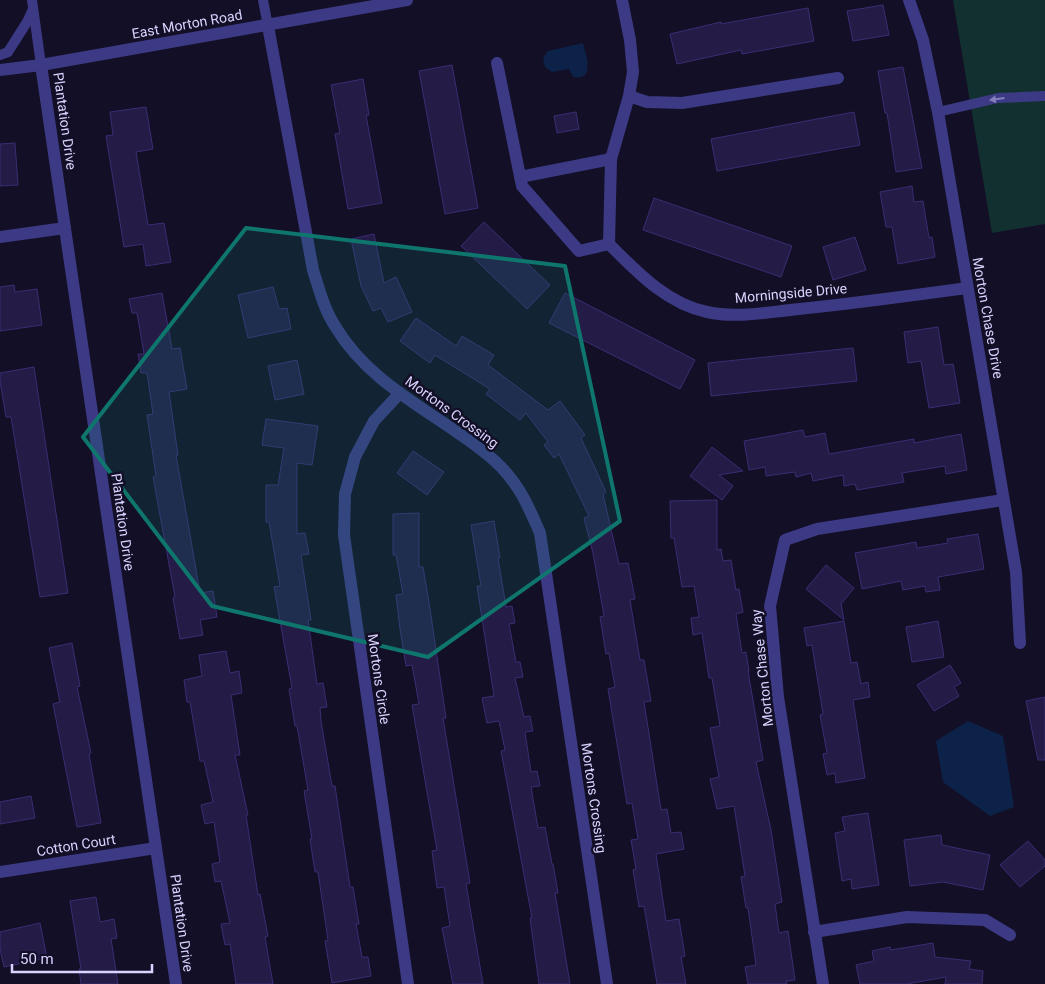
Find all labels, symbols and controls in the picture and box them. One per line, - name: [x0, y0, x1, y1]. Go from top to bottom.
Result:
- street label: East Morton Road: [131, 6, 243, 42]
- street label: Plantation Drive: [50, 71, 80, 171]
- one-way arrow: [988, 95, 1004, 103]
- street label: Morton Chase Drive: [969, 256, 1007, 380]
- street label: Morningside Drive: [734, 280, 848, 306]
- street label: Mortons Crossing: [402, 373, 502, 451]
- street label: Plantation Drive: [108, 472, 138, 572]
- street label: Morton Chase Way: [748, 608, 776, 727]
- street label: Mortons Circle: [365, 633, 393, 725]
- street label: Mortons Crossing: [578, 742, 610, 854]
- street label: Cotton Court: [35, 831, 117, 859]
- street label: Plantation Drive: [167, 873, 197, 973]
- scale bar: [12, 942, 152, 974]
- text: 50 m: [20, 950, 54, 968]

